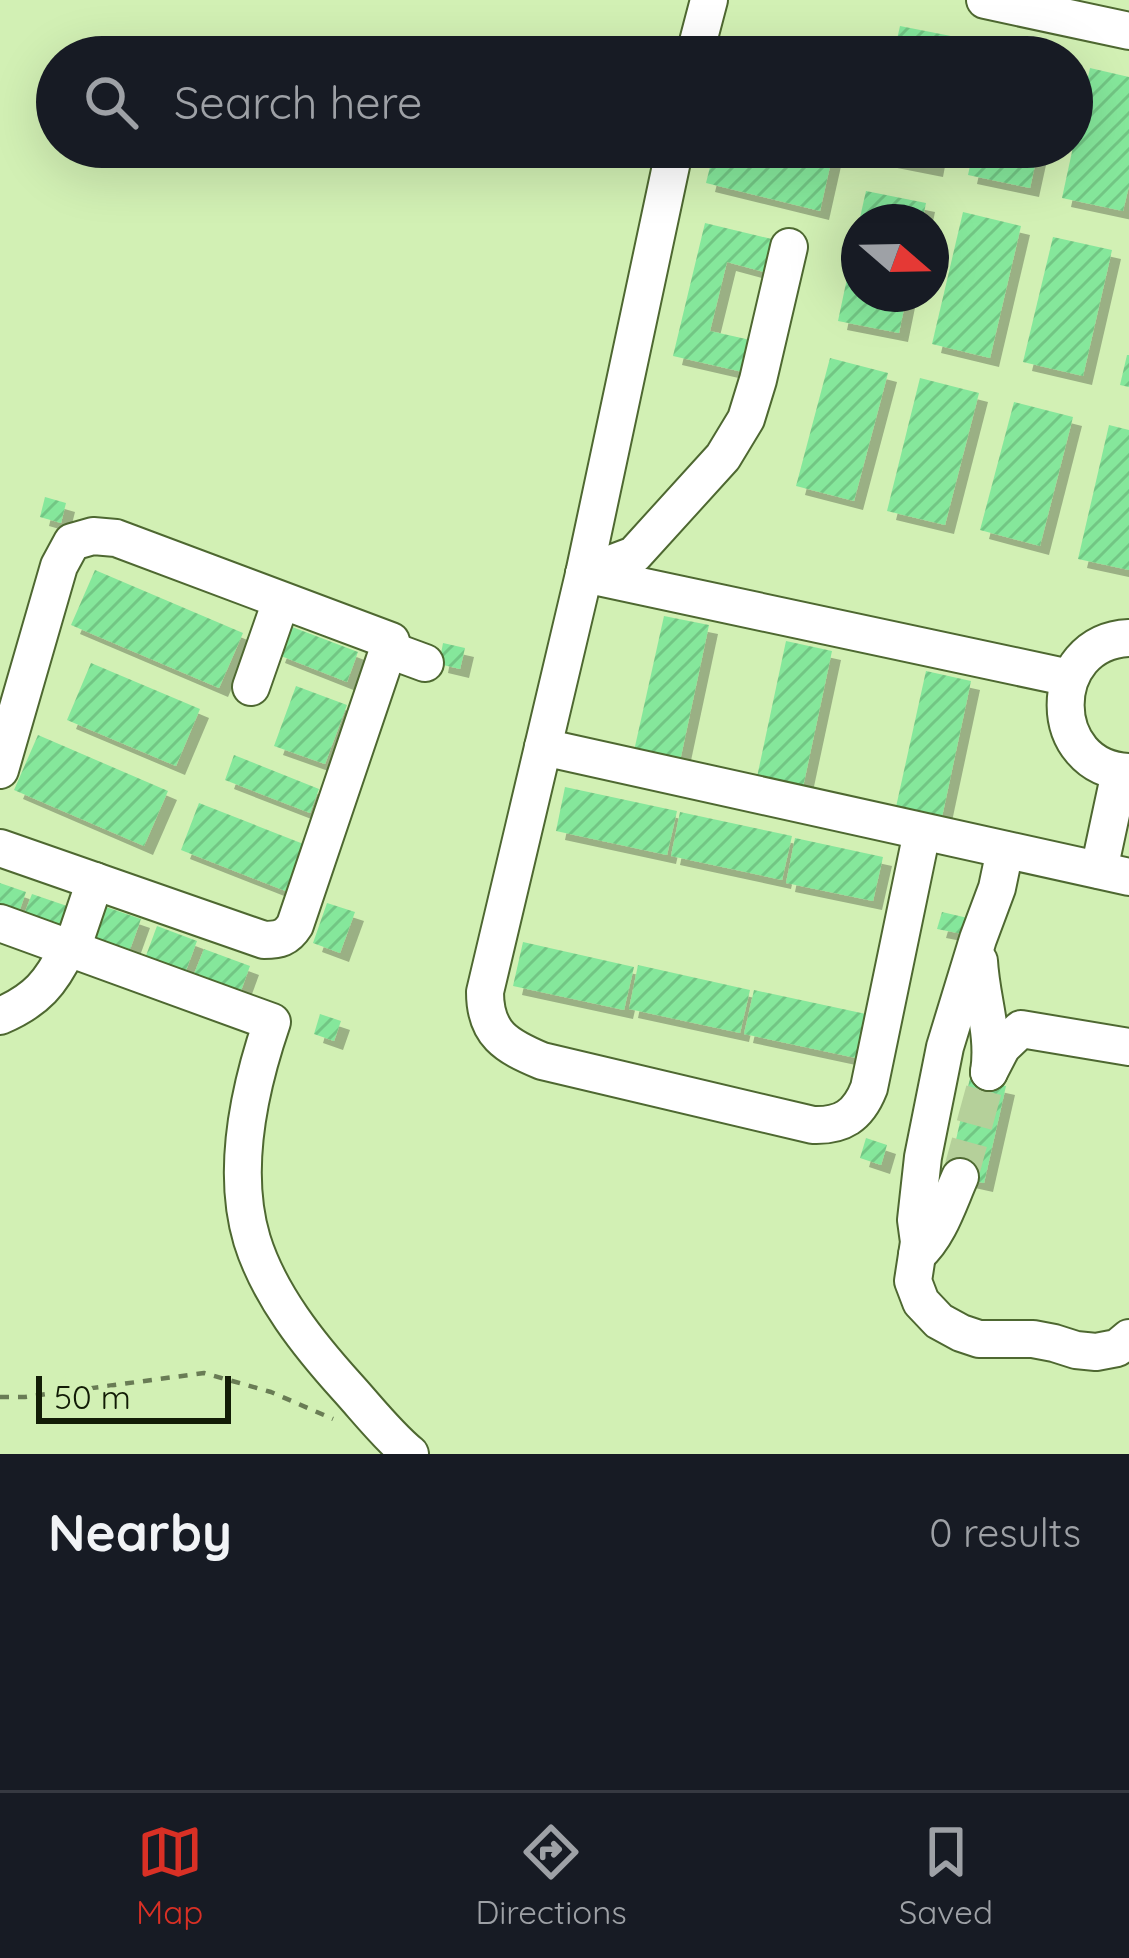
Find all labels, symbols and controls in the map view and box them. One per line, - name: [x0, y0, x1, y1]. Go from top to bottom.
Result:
- search box: [36, 36, 1093, 168]
- icon: search: [78, 69, 144, 135]
- text: Search here: [174, 74, 422, 130]
- north arrow: [841, 204, 949, 312]
- scale bar: [36, 1370, 231, 1423]
- text: 50 m: [54, 1376, 131, 1417]
- text: Nearby: [48, 1500, 232, 1564]
- text: 0 results: [929, 1508, 1081, 1557]
- tab: Map: [136, 1819, 203, 1932]
- tab: Directions: [475, 1819, 627, 1932]
- tab: Saved: [899, 1819, 993, 1932]

